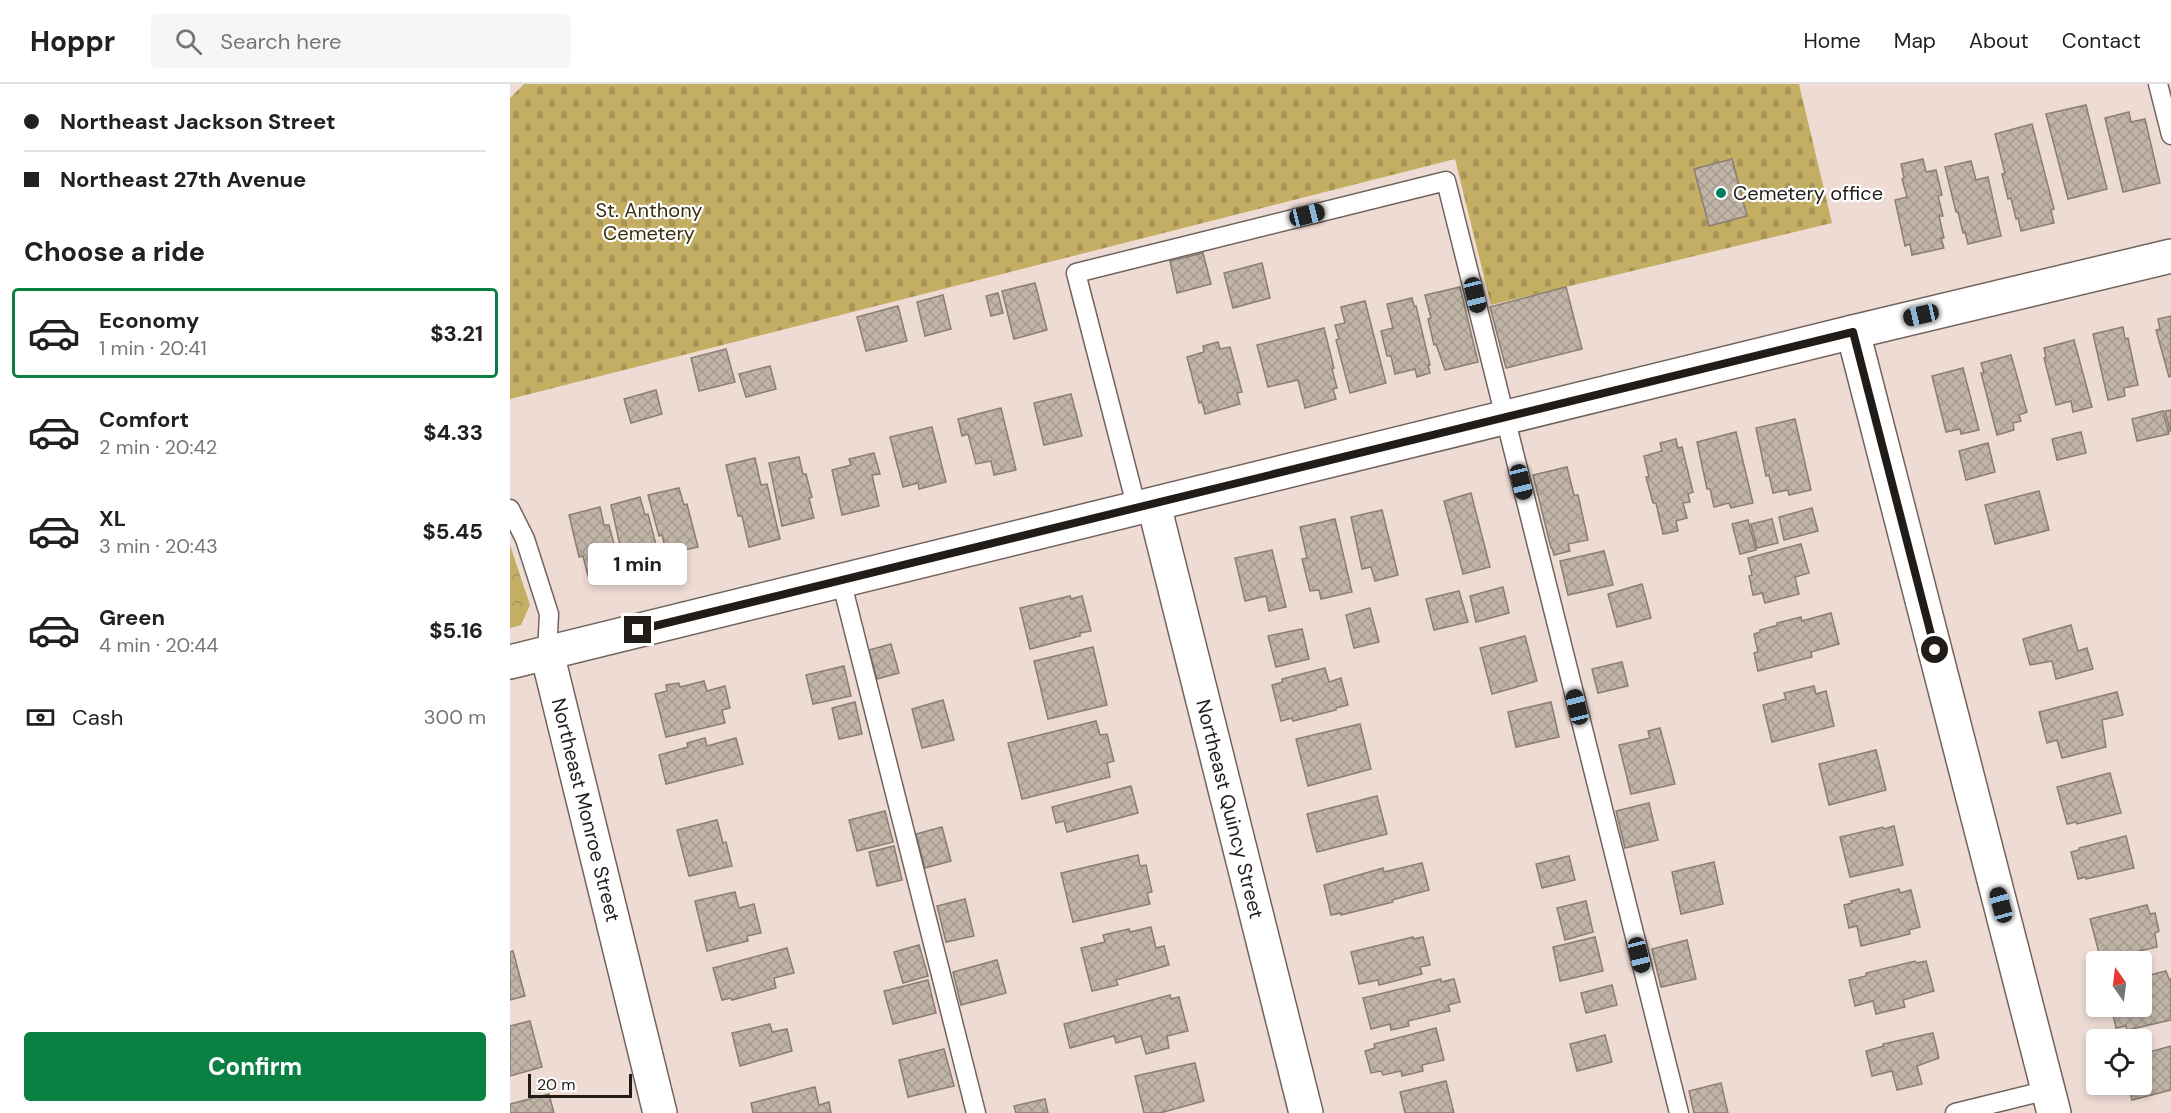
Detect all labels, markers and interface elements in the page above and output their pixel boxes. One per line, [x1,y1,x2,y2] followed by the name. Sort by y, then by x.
[151,14,571,68] search box
[30,23,115,60] text: Hoppr
[172,25,205,58] icon: search
[220,27,342,56] text: Search here
[1803,27,1861,55] text: Home
[1894,27,1936,55] text: Map
[1969,27,2029,55] text: About
[2062,27,2141,55] text: Contact
[60,107,336,136] text: Northeast Jackson Street
[60,165,306,194] text: Northeast 27th Avenue
[1733,180,1883,206] place label: Cemetery office
[1714,186,1728,200] marker: Cemetery office
[596,197,702,246] park label: St. Anthony Cemetery
[1287,202,1327,228] car
[24,234,205,269] text: Choose a ride
[1462,275,1488,315] car
[1901,302,1941,328] car
[27,306,81,360] icon: car
[99,306,199,335] text: Economy
[430,319,483,348] text: $3.21
[99,335,207,361] text: 1 min · 20:41
[27,405,81,459] icon: car
[99,405,189,434] text: Comfort
[423,418,483,447] text: $4.33
[99,434,217,460] text: 2 min · 20:42
[1508,462,1534,502] car
[27,504,81,558] icon: car
[99,504,126,533] text: XL
[422,517,483,546] text: $5.45
[99,533,218,559] text: 3 min · 20:43
[588,543,688,585] callout: 1 min
[613,551,662,577] text: 1 min
[27,603,81,657] icon: car
[99,603,165,632] text: Green
[429,616,483,645] text: $5.16
[624,616,651,643] route end
[99,632,218,658] text: 4 min · 20:44
[1921,636,1948,663] route start
[1564,687,1590,727] car
[546,695,626,925] street label: Northeast Monroe Street
[1190,697,1270,922] street label: Northeast Quincy Street
[24,701,57,734] icon: cash
[72,703,123,732] text: Cash
[424,704,486,730] text: 300 m
[1988,885,2014,925] car
[1626,935,1652,975] car
[2086,951,2152,1017] north arrow
[2086,951,2152,1095] map controls
[2086,1029,2152,1095] button: locate
[24,1032,486,1101] button: Confirm
[528,1071,632,1098] scale bar
[537,1074,576,1095] text: 20 m

